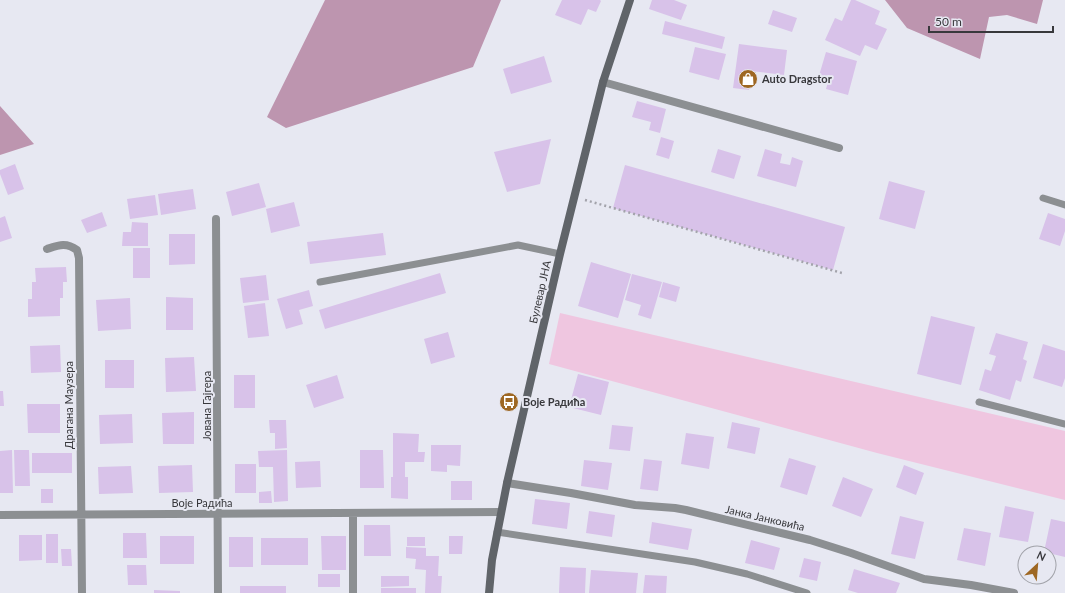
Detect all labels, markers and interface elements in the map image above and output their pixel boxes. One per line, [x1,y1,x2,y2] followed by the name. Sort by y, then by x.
[929,8,1053,34] scale bar
[935,14,962,29] text: 50 m
[737,68,759,90] shop icon: Auto Dragstor
[761,72,833,85] place label: Auto Dragstor
[526,259,553,325] street label: Булевар ЈНА
[62,361,75,449] street label: Драгана Маузера
[200,371,213,441] street label: Јована Гајгера
[498,391,520,413] bus stop icon: Воје Радића
[523,395,585,408] place label: Воје Радића
[171,496,233,509] street label: Воје Радића
[724,502,806,533] street label: Јанка Јанковића
[1017,545,1057,585] north arrow
[1035,548,1048,563] text: N

